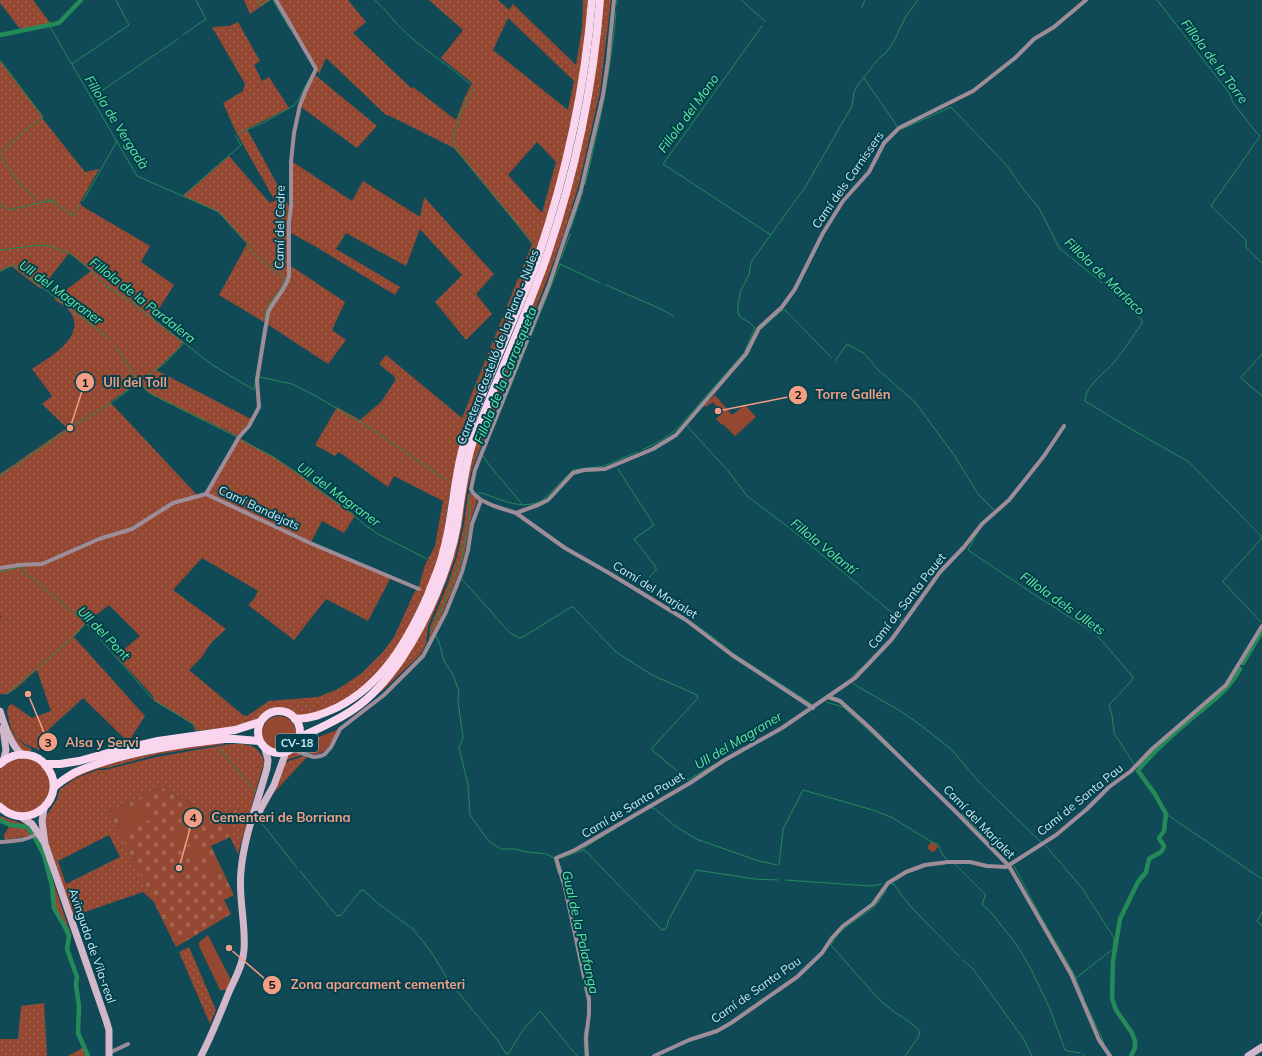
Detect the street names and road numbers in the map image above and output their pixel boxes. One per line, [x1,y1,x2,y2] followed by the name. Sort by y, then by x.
[808,128,887,231] street label: Camí dels Carnissers
[271,185,288,269] street label: Camí del Cedre
[453,247,542,447] street label: Carretera Castelló de la Plana - Nules
[216,482,302,533] street label: Camí Bandejats
[865,550,949,651] street label: Camí de Santa Pauet
[610,558,700,622] street label: Camí del Marjalet
[276,734,318,752] road number: CV-18
[1034,760,1126,839] street label: Camí de Santa Pau
[579,768,687,841] street label: Camí de Santa Pauet
[940,782,1018,862] street label: Camí del Marjalet
[66,886,119,1005] street label: Avinguda de Vila-real
[708,953,804,1026] street label: Camí de Santa Pau

